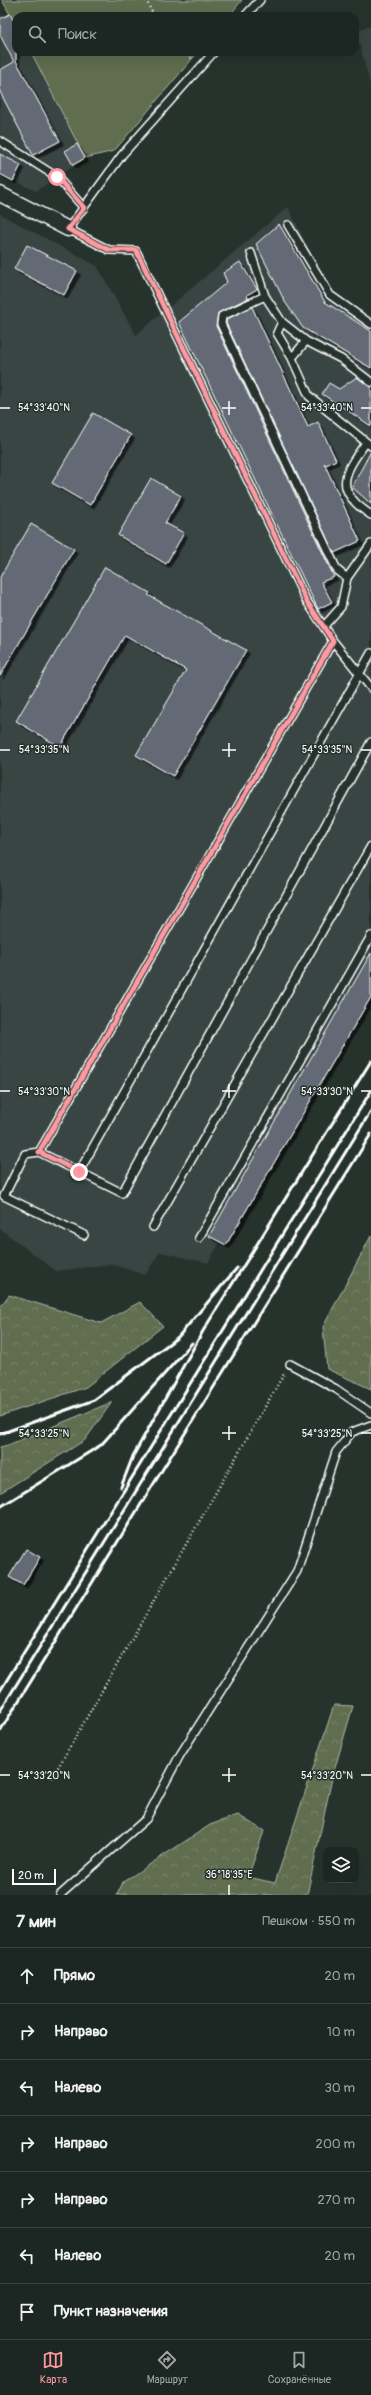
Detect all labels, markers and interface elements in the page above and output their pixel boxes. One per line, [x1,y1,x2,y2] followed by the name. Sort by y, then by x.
[12,12,359,56] search box
[26,23,48,45] icon: search
[58,25,97,44] text: Поиск
[48,168,66,186] route start
[18,402,70,414] text: 54°33'40"N
[301,402,353,414] text: 54°33'40"N
[19,744,70,756] text: 54°33'35"N
[302,744,353,756] text: 54°33'35"N
[18,1086,70,1098] text: 54°33'30"N
[301,1086,353,1098] text: 54°33'30"N
[70,1163,88,1181] route end
[19,1428,70,1440] text: 54°33'25"N
[302,1428,353,1440] text: 54°33'25"N
[18,1770,70,1782] text: 54°33'20"N
[301,1770,353,1782] text: 54°33'20"N
[323,1847,359,1883] map controls
[323,1847,359,1883] button: layers
[12,1867,56,1886] scale bar
[18,1869,44,1882] text: 20 m
[206,1869,252,1881] text: 36°18'35"E
[16,1911,56,1932] text: 7 мин
[262,1913,355,1929] text: Пешком · 550 m
[16,1965,38,1987] icon: ahead
[54,1966,95,1985] text: Прямо
[324,1968,355,1984] text: 20 m
[16,2021,38,2043] icon: right
[54,2022,108,2041] text: Направо
[327,2024,355,2040] text: 10 m
[16,2077,38,2099] icon: left
[54,2078,101,2097] text: Налево
[325,2080,355,2096] text: 30 m
[16,2133,38,2155] icon: right
[54,2134,108,2153] text: Направо
[316,2136,355,2152] text: 200 m
[16,2189,38,2211] icon: right
[54,2190,108,2209] text: Направо
[318,2192,355,2208] text: 270 m
[16,2245,38,2267] icon: left
[54,2246,101,2265] text: Налево
[324,2248,355,2264] text: 20 m
[16,2301,38,2323] icon: arrive
[54,2302,168,2321] text: Пункт назначения
[40,2349,67,2386] tab: Карта
[147,2349,188,2386] tab: Маршрут
[268,2349,331,2386] tab: Сохранённые

